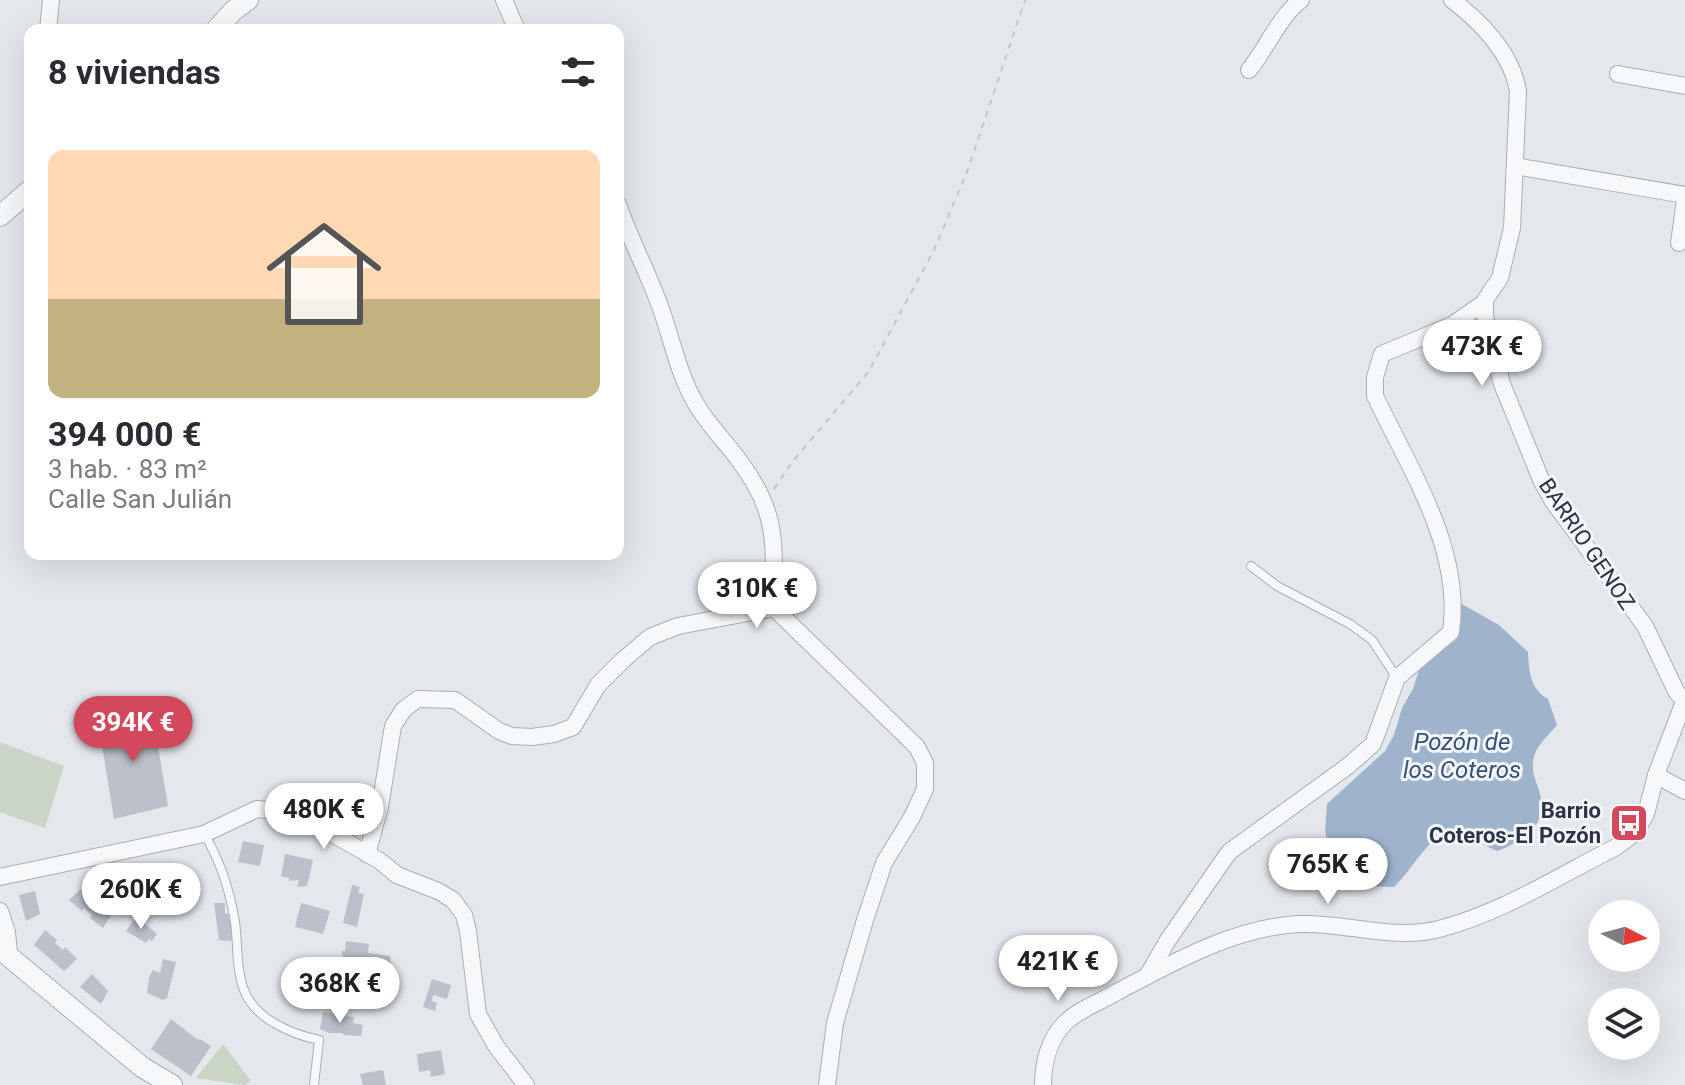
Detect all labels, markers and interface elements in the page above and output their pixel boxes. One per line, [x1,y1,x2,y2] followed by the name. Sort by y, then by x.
[556,50,600,94] icon: filters
[48,52,221,92] text: 8 viviendas
[252,202,396,346] icon: home
[1417,320,1547,388] pin: 473K €
[1441,331,1523,361] text: 473K €
[48,414,201,454] text: 394 000 €
[48,454,207,484] text: 3 hab. · 83 m²
[1534,474,1640,614] street label: BARRIO GENOZ
[48,484,232,514] text: Calle San Julián
[692,562,822,630] pin: 310K €
[716,573,798,603] text: 310K €
[68,696,198,764] pin: 394K €
[92,707,174,737] text: 394K €
[1403,728,1521,784] water label: Pozón de los Coteros
[259,783,389,851] pin: 480K €
[283,794,365,824] text: 480K €
[1429,798,1601,848] place label: Barrio Coteros-El Pozón
[1608,802,1650,844] bus stop icon: Barrio Coteros-El Pozón
[1263,838,1393,906] pin: 765K €
[1287,849,1369,879] text: 765K €
[76,863,206,931] pin: 260K €
[100,874,182,904] text: 260K €
[1588,900,1660,972] north arrow
[1588,900,1660,1060] map controls
[993,935,1123,1003] pin: 421K €
[1017,946,1099,976] text: 421K €
[275,957,405,1025] pin: 368K €
[299,968,381,998] text: 368K €
[1588,988,1660,1060] button: layers

